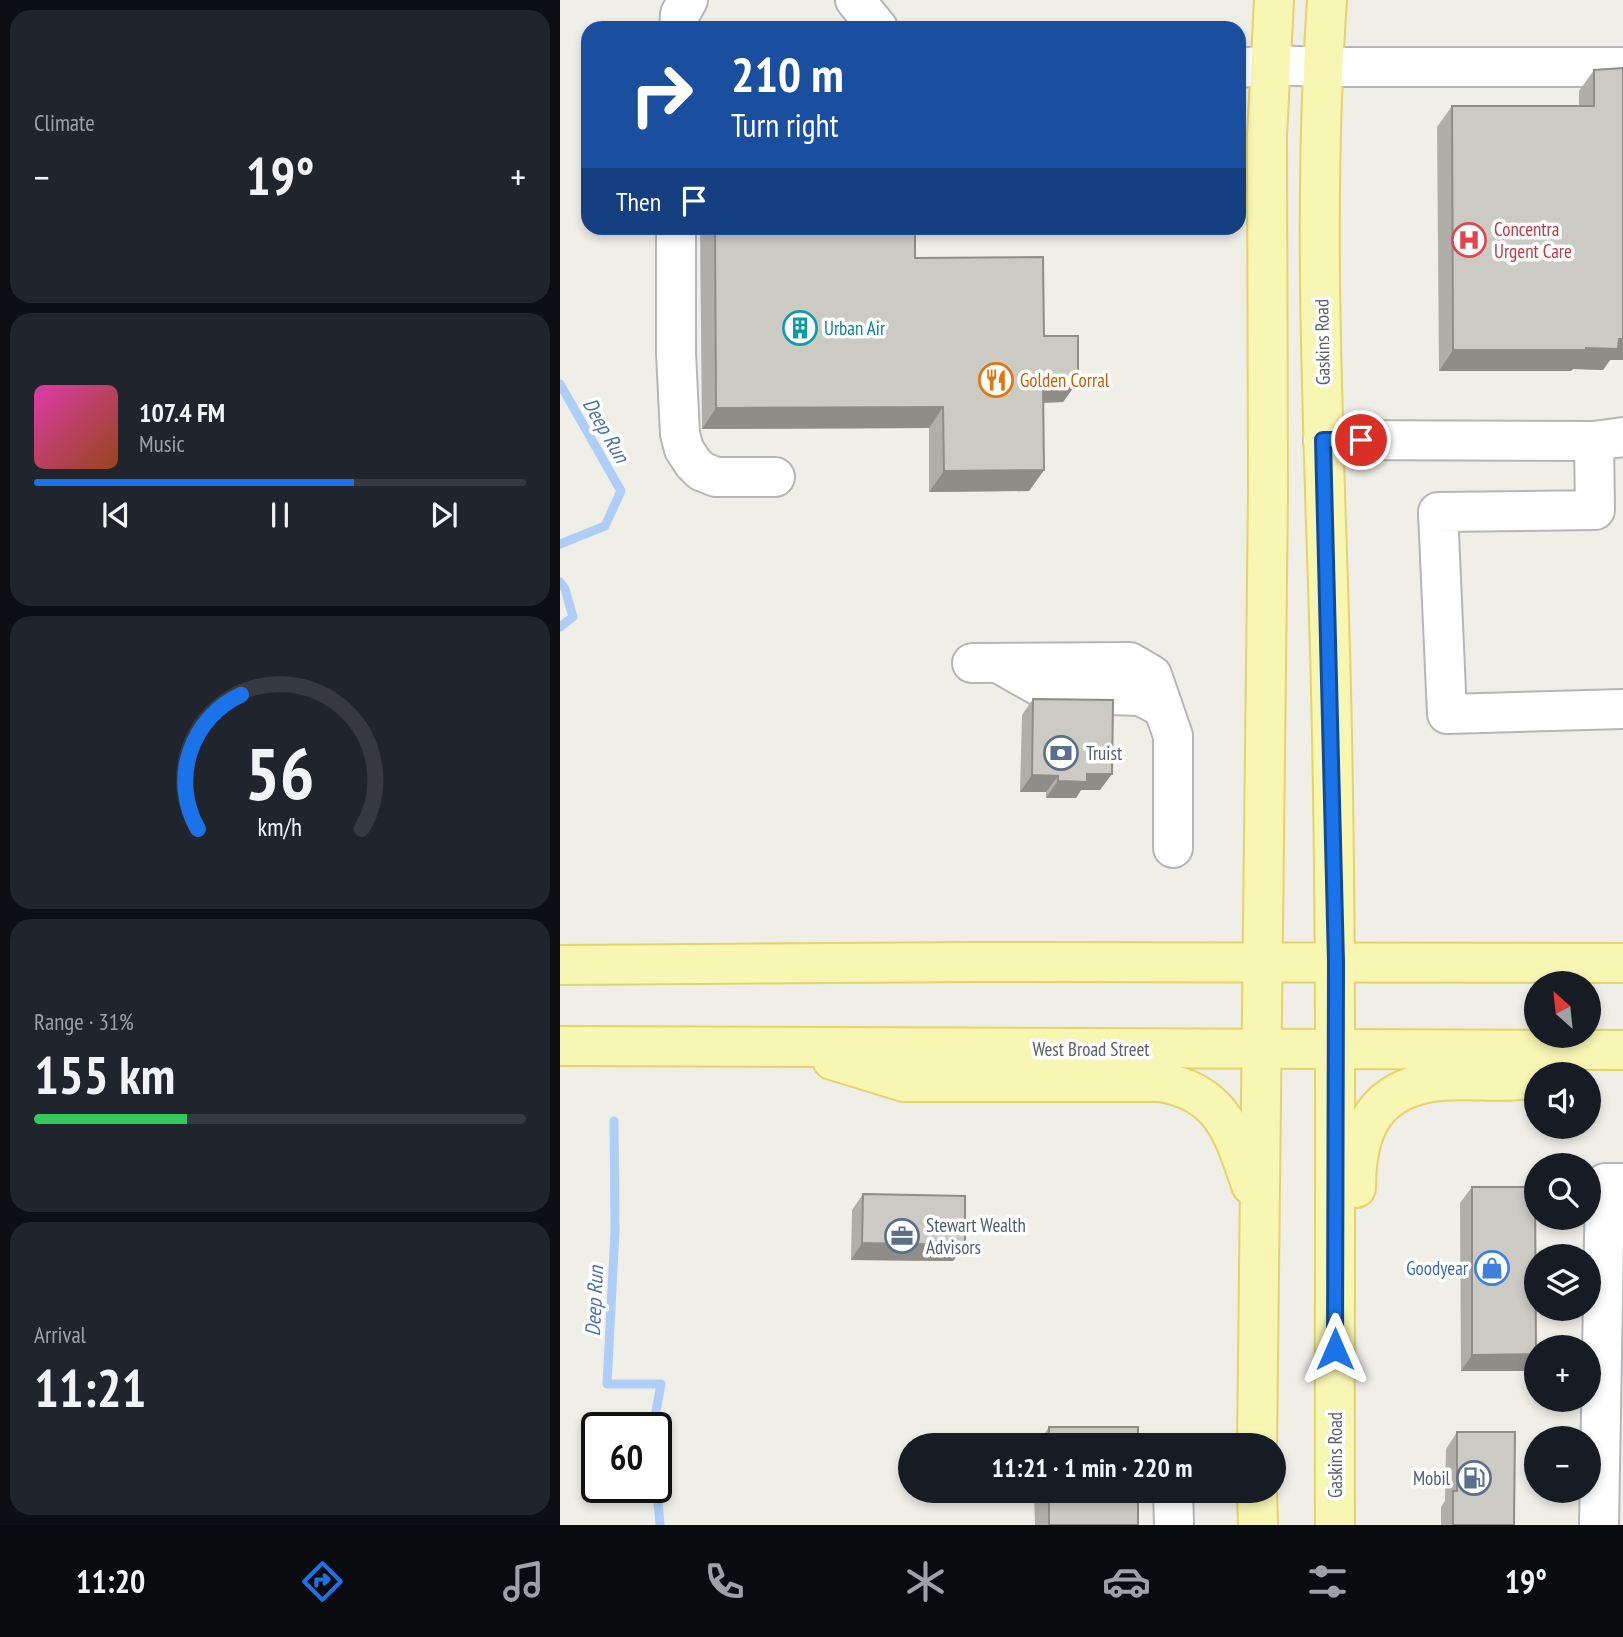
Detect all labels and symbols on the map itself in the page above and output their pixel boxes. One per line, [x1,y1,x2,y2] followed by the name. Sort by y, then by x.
[1494,217,1572,263] place label: Concentra Urgent Care
[1450,221,1488,259] hospital icon: Concentra Urgent Care
[1309,299,1335,385] street label: Gaskins Road
[781,309,819,347] building icon: Urban Air
[824,316,886,340] place label: Urban Air
[977,361,1015,399] restaurant icon: Golden Corral
[1020,368,1110,392] place label: Golden Corral
[577,393,636,469] water label: Deep Run
[1331,410,1391,470] pin
[1042,734,1080,772] bank icon: Truist
[1086,741,1123,765] place label: Truist
[1524,971,1601,1048] north arrow
[1032,1037,1150,1061] street label: West Broad Street
[926,1213,1026,1259] place label: Stewart Wealth Advisors
[883,1217,921,1255] office icon: Stewart Wealth Advisors
[1473,1249,1511,1287] shop icon: Goodyear
[1406,1256,1469,1280] place label: Goodyear
[579,1263,609,1337] water label: Deep Run
[1298,1312,1372,1386] position arrow
[581,1412,672,1503] speed limit sign: 60
[1323,1412,1347,1498] street label: Gaskins Road
[1455,1459,1493,1497] fuel station icon: Mobil
[1413,1466,1451,1490] place label: Mobil

